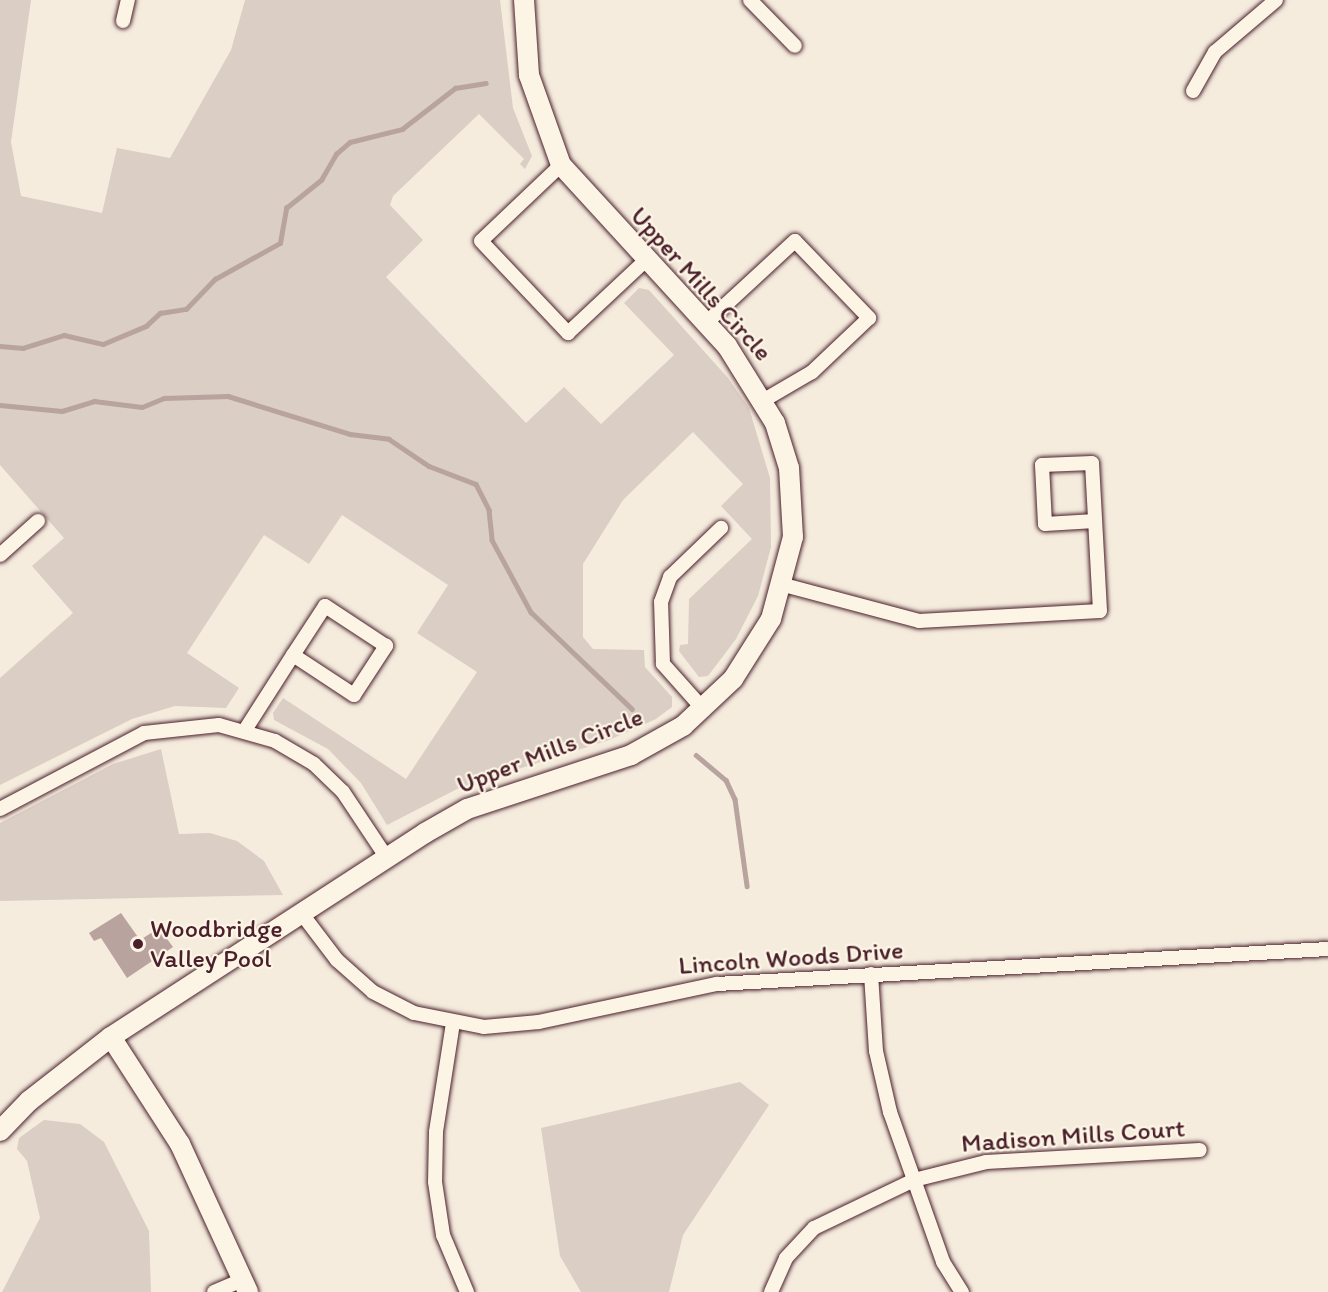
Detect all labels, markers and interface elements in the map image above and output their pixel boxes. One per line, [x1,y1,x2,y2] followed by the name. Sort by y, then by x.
[624,200,778,368] street label: Upper Mills Circle
[452,701,648,801] street label: Upper Mills Circle
[150,913,283,975] place label: Woodbridge Valley Pool
[677,935,905,981] street label: Lincoln Woods Drive
[131,937,145,951] marker: Woodbridge Valley Pool
[960,1113,1186,1159] street label: Madison Mills Court

